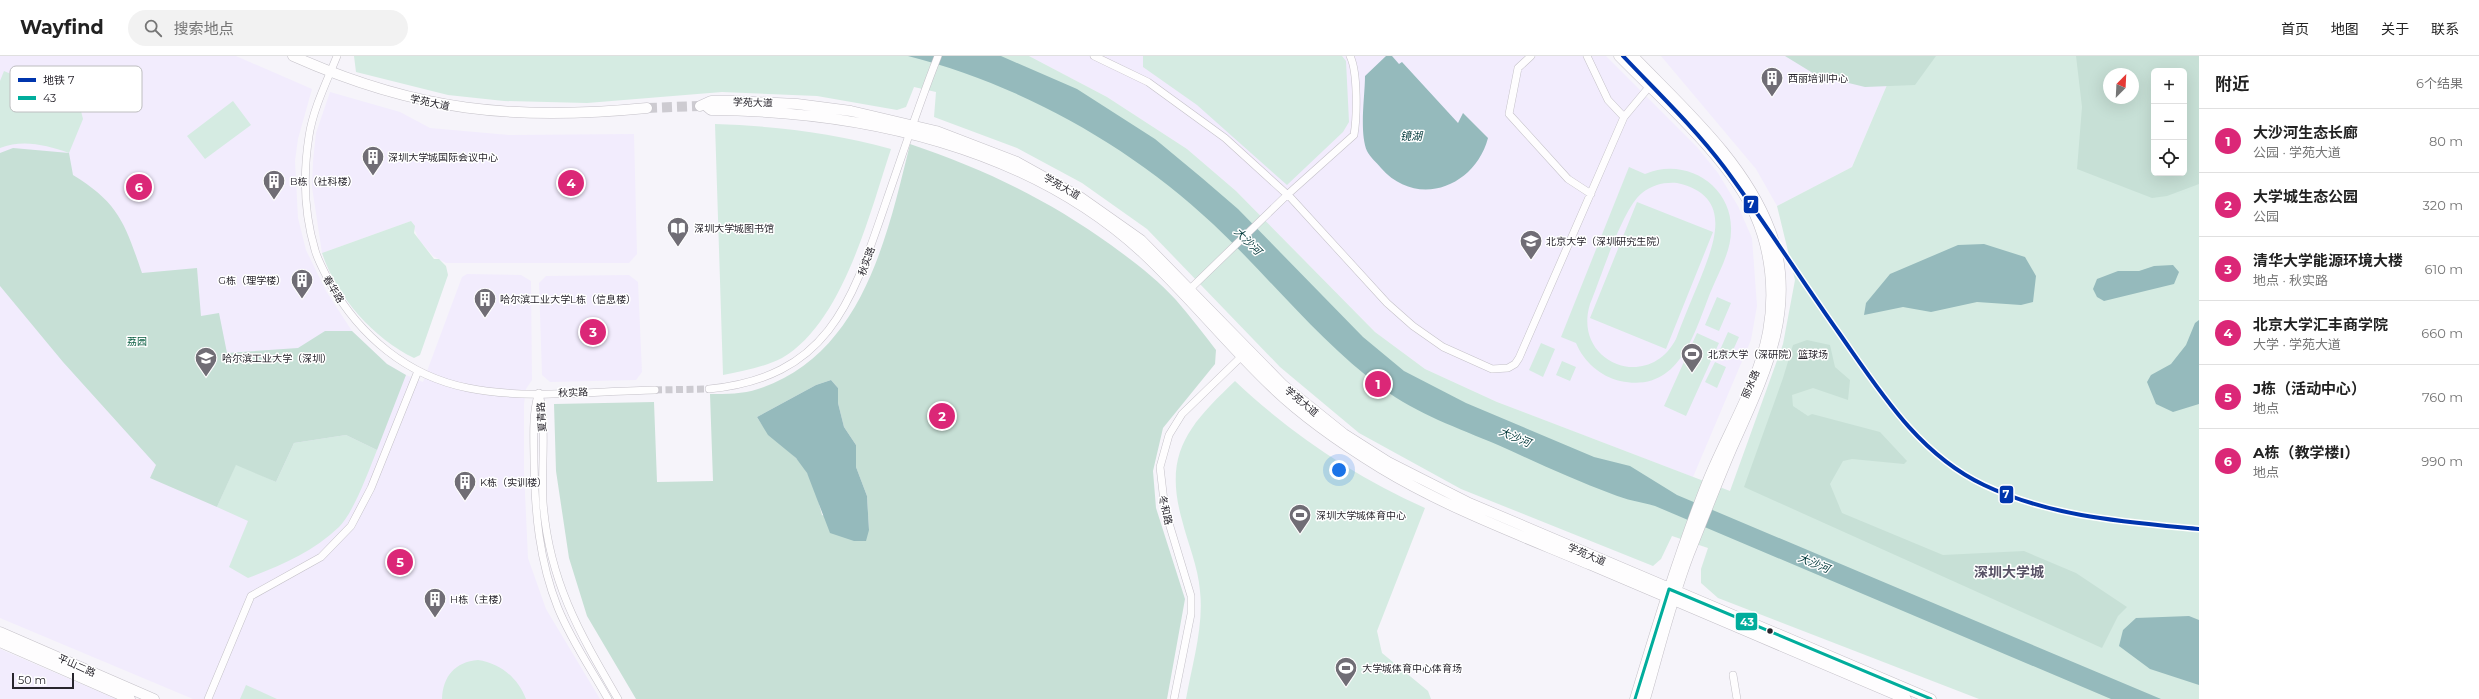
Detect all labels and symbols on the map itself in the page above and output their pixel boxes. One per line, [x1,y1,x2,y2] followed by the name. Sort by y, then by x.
[1759,65,1785,98] building icon: 西丽培训中心
[10,66,142,112] legend
[2103,68,2139,104] north arrow
[1788,72,1848,85] place label: 西丽培训中心
[43,73,74,87] text: 地铁 7
[43,91,56,105] text: 43
[409,92,451,113] street label: 学苑大道
[733,95,773,110] street label: 学苑大道
[1400,129,1424,143] water label: 镜湖
[360,144,386,177] building icon: 深圳大学城国际会议中心
[388,151,498,164] place label: 深圳大学城国际会议中心
[261,168,287,201] building icon: B栋（社科楼）
[558,168,584,198] pin: 4
[1041,171,1082,202] street label: 学苑大道
[126,172,152,202] pin: 6
[290,175,358,188] place label: B栋（社科楼）
[1743,195,1759,214] line badge: 7
[1748,197,1755,211] text: 7
[665,215,691,248] library icon: 深圳大学城图书馆
[694,222,774,235] place label: 深圳大学城图书馆
[1231,224,1266,259] water label: 大沙河
[1518,228,1544,261] school or university icon: 北京大学（深圳研究生院）
[1546,235,1666,248] place label: 北京大学（深圳研究生院）
[855,245,878,277] street label: 秋实路
[289,267,315,300] building icon: G栋（理学楼）
[320,273,347,305] street label: 春华路
[218,274,286,287] place label: G栋（理学楼）
[472,286,498,319] building icon: 哈尔滨工业大学L栋（信息楼）
[500,293,636,306] place label: 哈尔滨工业大学L栋（信息楼）
[580,317,606,347] pin: 3
[127,335,147,348] park label: 荔园
[1679,341,1705,374] sports icon: 北京大学（深研院）篮球场
[193,345,219,378] school or university icon: 哈尔滨工业大学（深圳）
[1708,348,1828,361] place label: 北京大学（深研院）篮球场
[222,352,332,365] place label: 哈尔滨工业大学（深圳）
[1739,368,1762,401] street label: 丽水路
[1365,369,1391,399] pin: 1
[1282,384,1321,419] street label: 学苑大道
[558,385,588,400] street label: 秋实路
[929,401,955,431] pin: 2
[534,402,549,432] street label: 夏青路
[1497,424,1535,451] water label: 大沙河
[1329,460,1349,480] your location
[452,469,478,502] building icon: K栋（实训楼）
[480,476,547,489] place label: K栋（实训楼）
[1999,485,2014,504] line badge: 7
[2003,487,2010,501] text: 7
[1156,494,1175,526] street label: 冬和路
[1287,502,1313,535] sports icon: 深圳大学城体育中心
[1316,509,1406,522] place label: 深圳大学城体育中心
[1566,541,1608,568] street label: 学苑大道
[387,547,413,577] pin: 5
[1796,550,1834,576] water label: 大沙河
[1974,563,2044,581] district label: 深圳大学城
[422,586,448,619] building icon: H栋（主楼）
[450,593,508,606] place label: H栋（主楼）
[1735,612,1758,631] line badge: 43
[1740,615,1754,629] text: 43
[1765,626,1775,636] unlabelled marker
[56,651,98,680] street label: 平山二路
[1333,655,1359,688] sports icon: 大学城体育中心体育场
[1362,662,1462,675] place label: 大学城体育中心体育场
[12,671,74,690] scale bar

